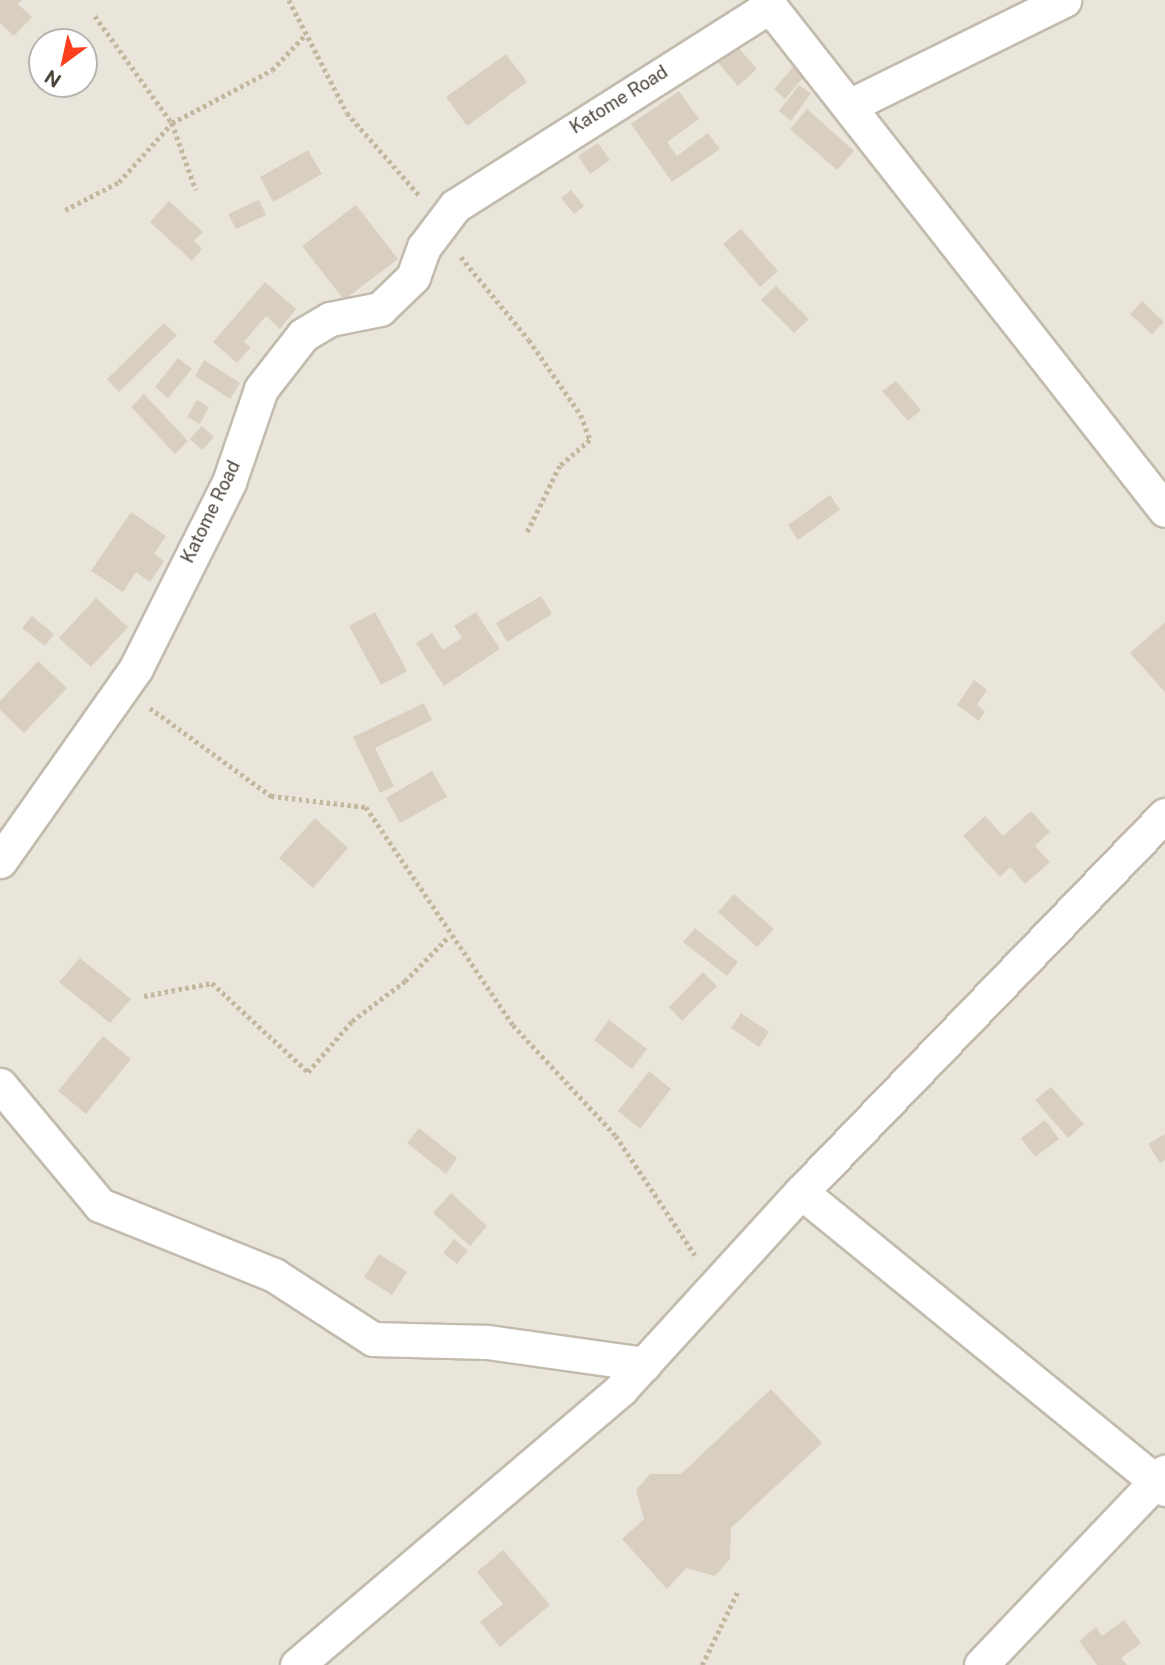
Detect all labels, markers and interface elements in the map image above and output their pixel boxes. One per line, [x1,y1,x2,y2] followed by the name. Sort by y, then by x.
[28,28,98,98] north arrow
[566,61,672,139] street label: Katome Road
[40,66,65,92] text: N
[177,457,245,567] street label: Katome Road

